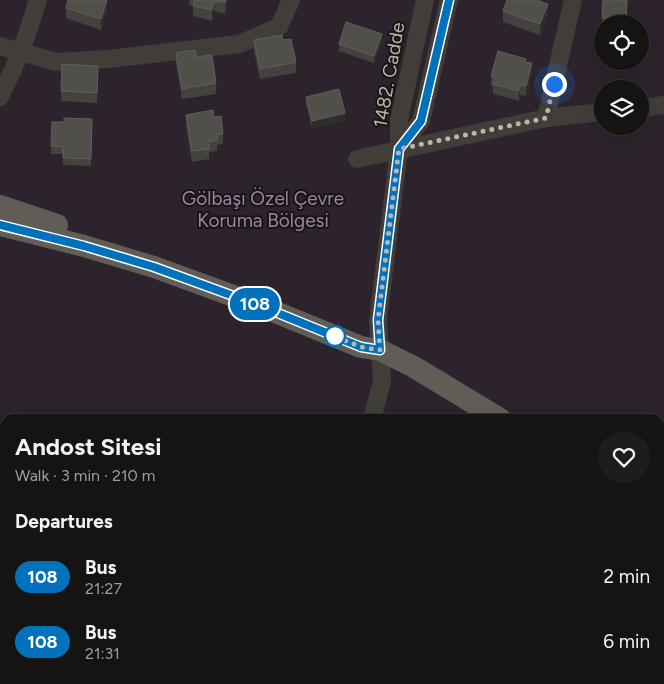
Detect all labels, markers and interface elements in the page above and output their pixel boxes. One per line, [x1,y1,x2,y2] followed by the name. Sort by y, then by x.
[594,15,649,135] map controls
[594,15,649,70] button: locate
[368,21,410,129] street label: 1482. Cadde
[542,72,567,97] your location
[594,80,649,135] button: layers
[182,187,344,232] park label: Gölbaşı Özel Çevre Koruma Bölgesi
[226,288,284,320] line badge: 108
[240,293,270,315] text: 108
[324,325,346,347] unlabelled marker
[598,431,650,483] button: heart
[15,432,162,461] text: Andost Sitesi
[15,466,155,485] text: Walk · 3 min · 210 m
[15,510,113,533] text: Departures
[85,556,116,579] text: Bus
[604,565,650,588] text: 2 min
[27,566,58,588] text: 108
[85,579,122,598] text: 21:27
[85,621,116,644] text: Bus
[603,630,650,653] text: 6 min
[27,631,58,653] text: 108
[85,644,120,663] text: 21:31

